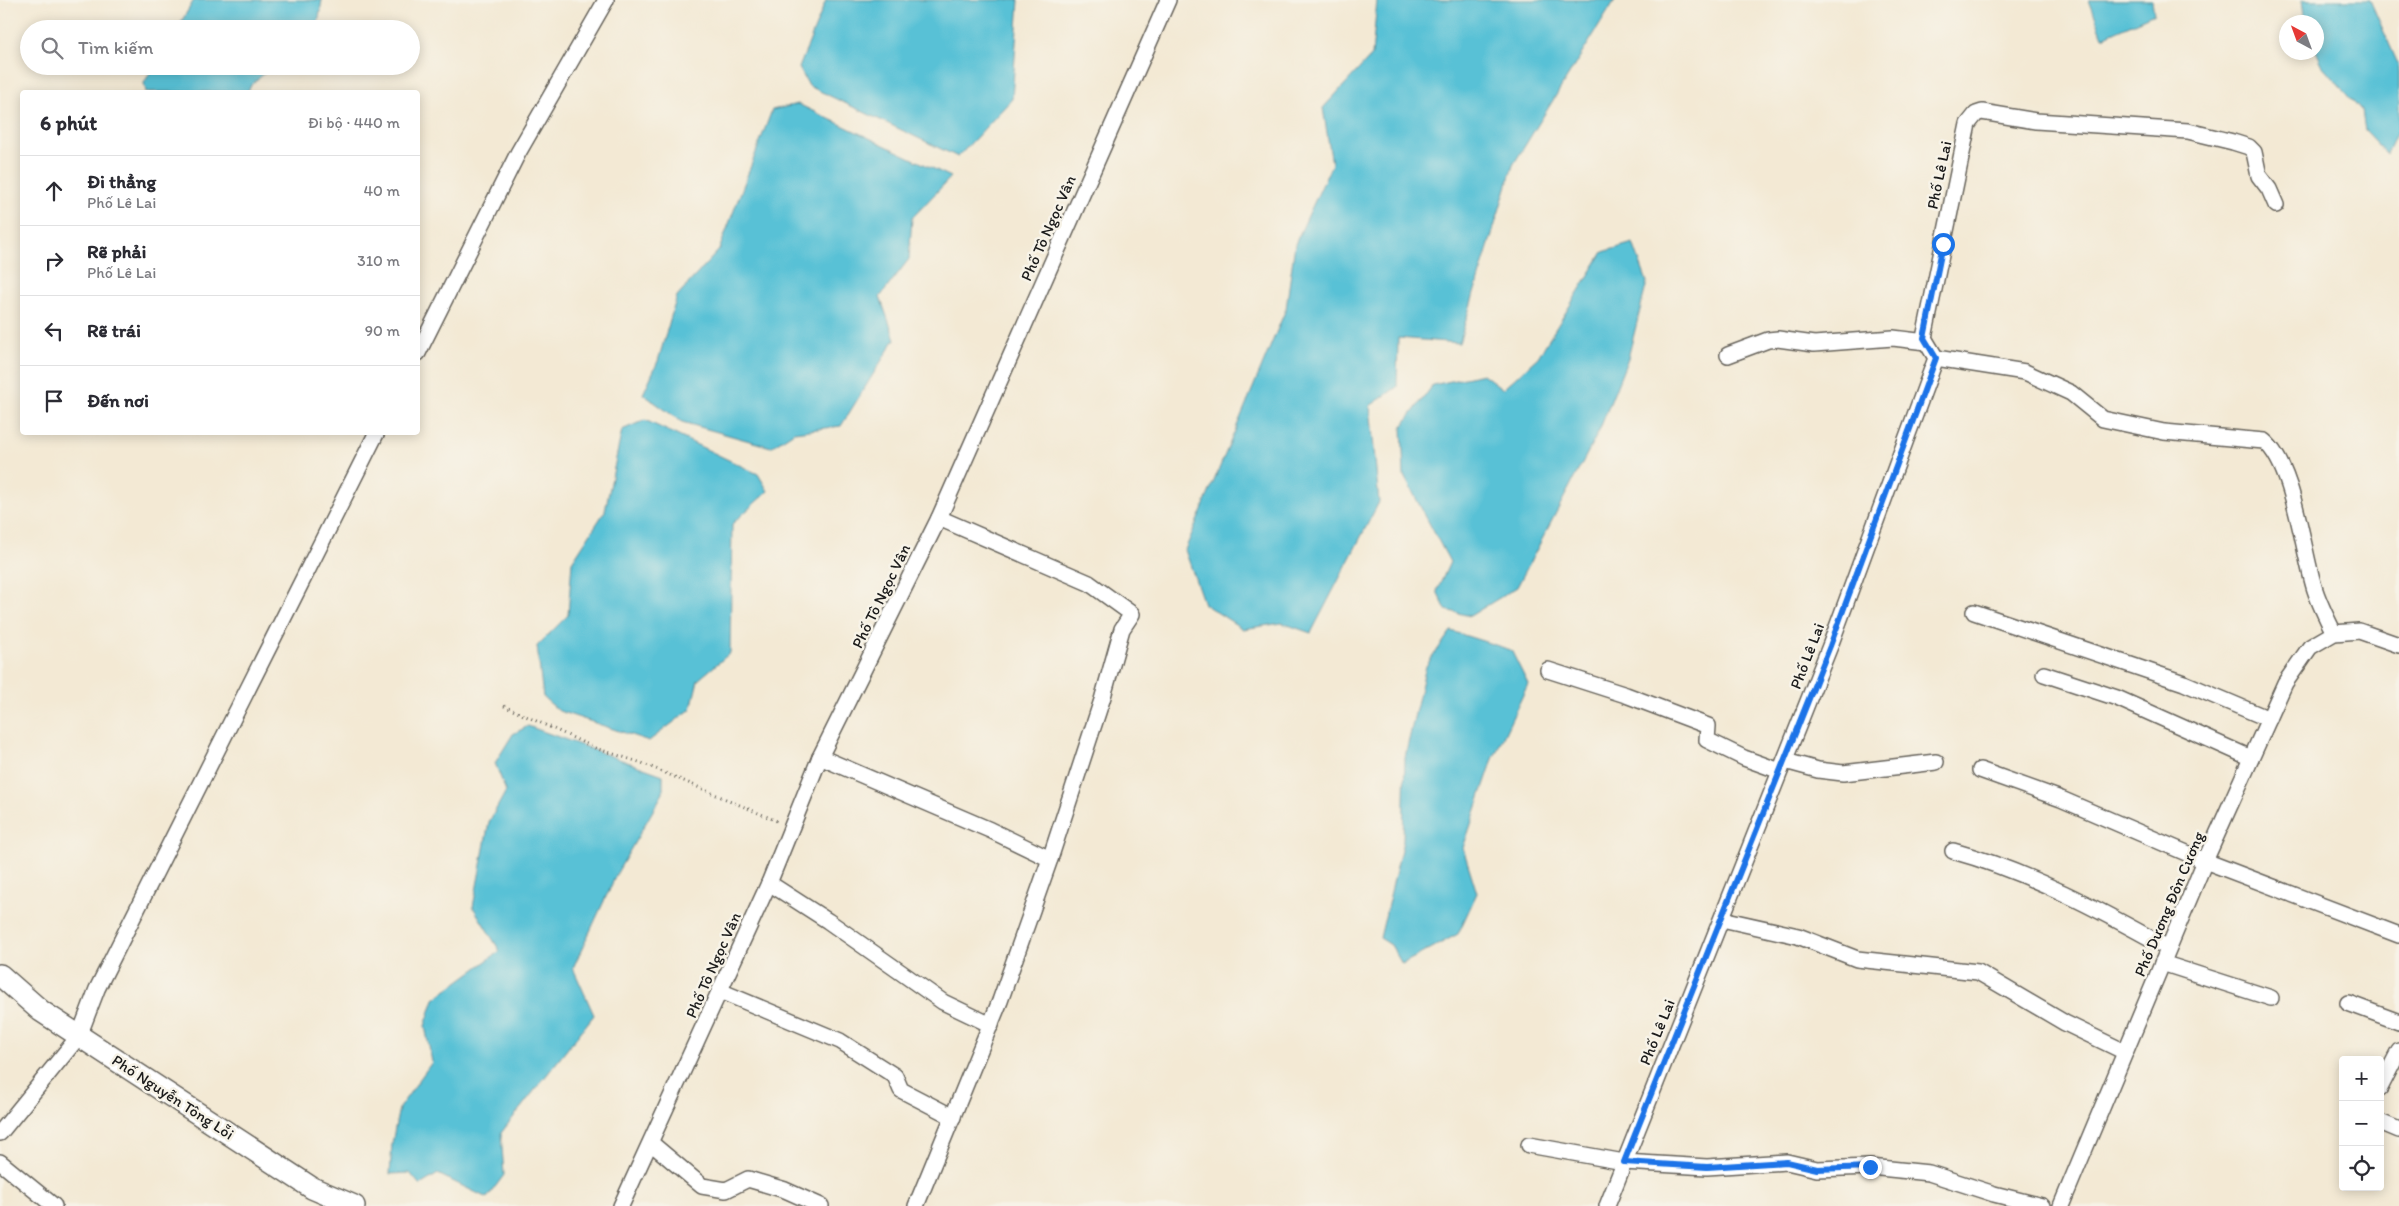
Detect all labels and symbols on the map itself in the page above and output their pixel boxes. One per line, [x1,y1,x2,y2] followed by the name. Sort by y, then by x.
[2279,15,2324,60] north arrow
[1922,139,1956,211] street label: Phố Lê Lai
[1016,172,1080,284] street label: Phố Tô Ngọc Vân
[1932,233,1955,256] route start
[848,541,914,651] street label: Phố Tô Ngọc Vân
[1786,620,1828,692] street label: Phố Lê Lai
[2130,828,2208,979] street label: Phố Dương Đôn Cương
[681,909,745,1021] street label: Phố Tô Ngọc Vân
[1635,996,1679,1068] street label: Phố Lê Lai
[109,1051,237,1143] street label: Phố Nguyễn Tông Lỗi
[1859,1156,1882,1179] route end

